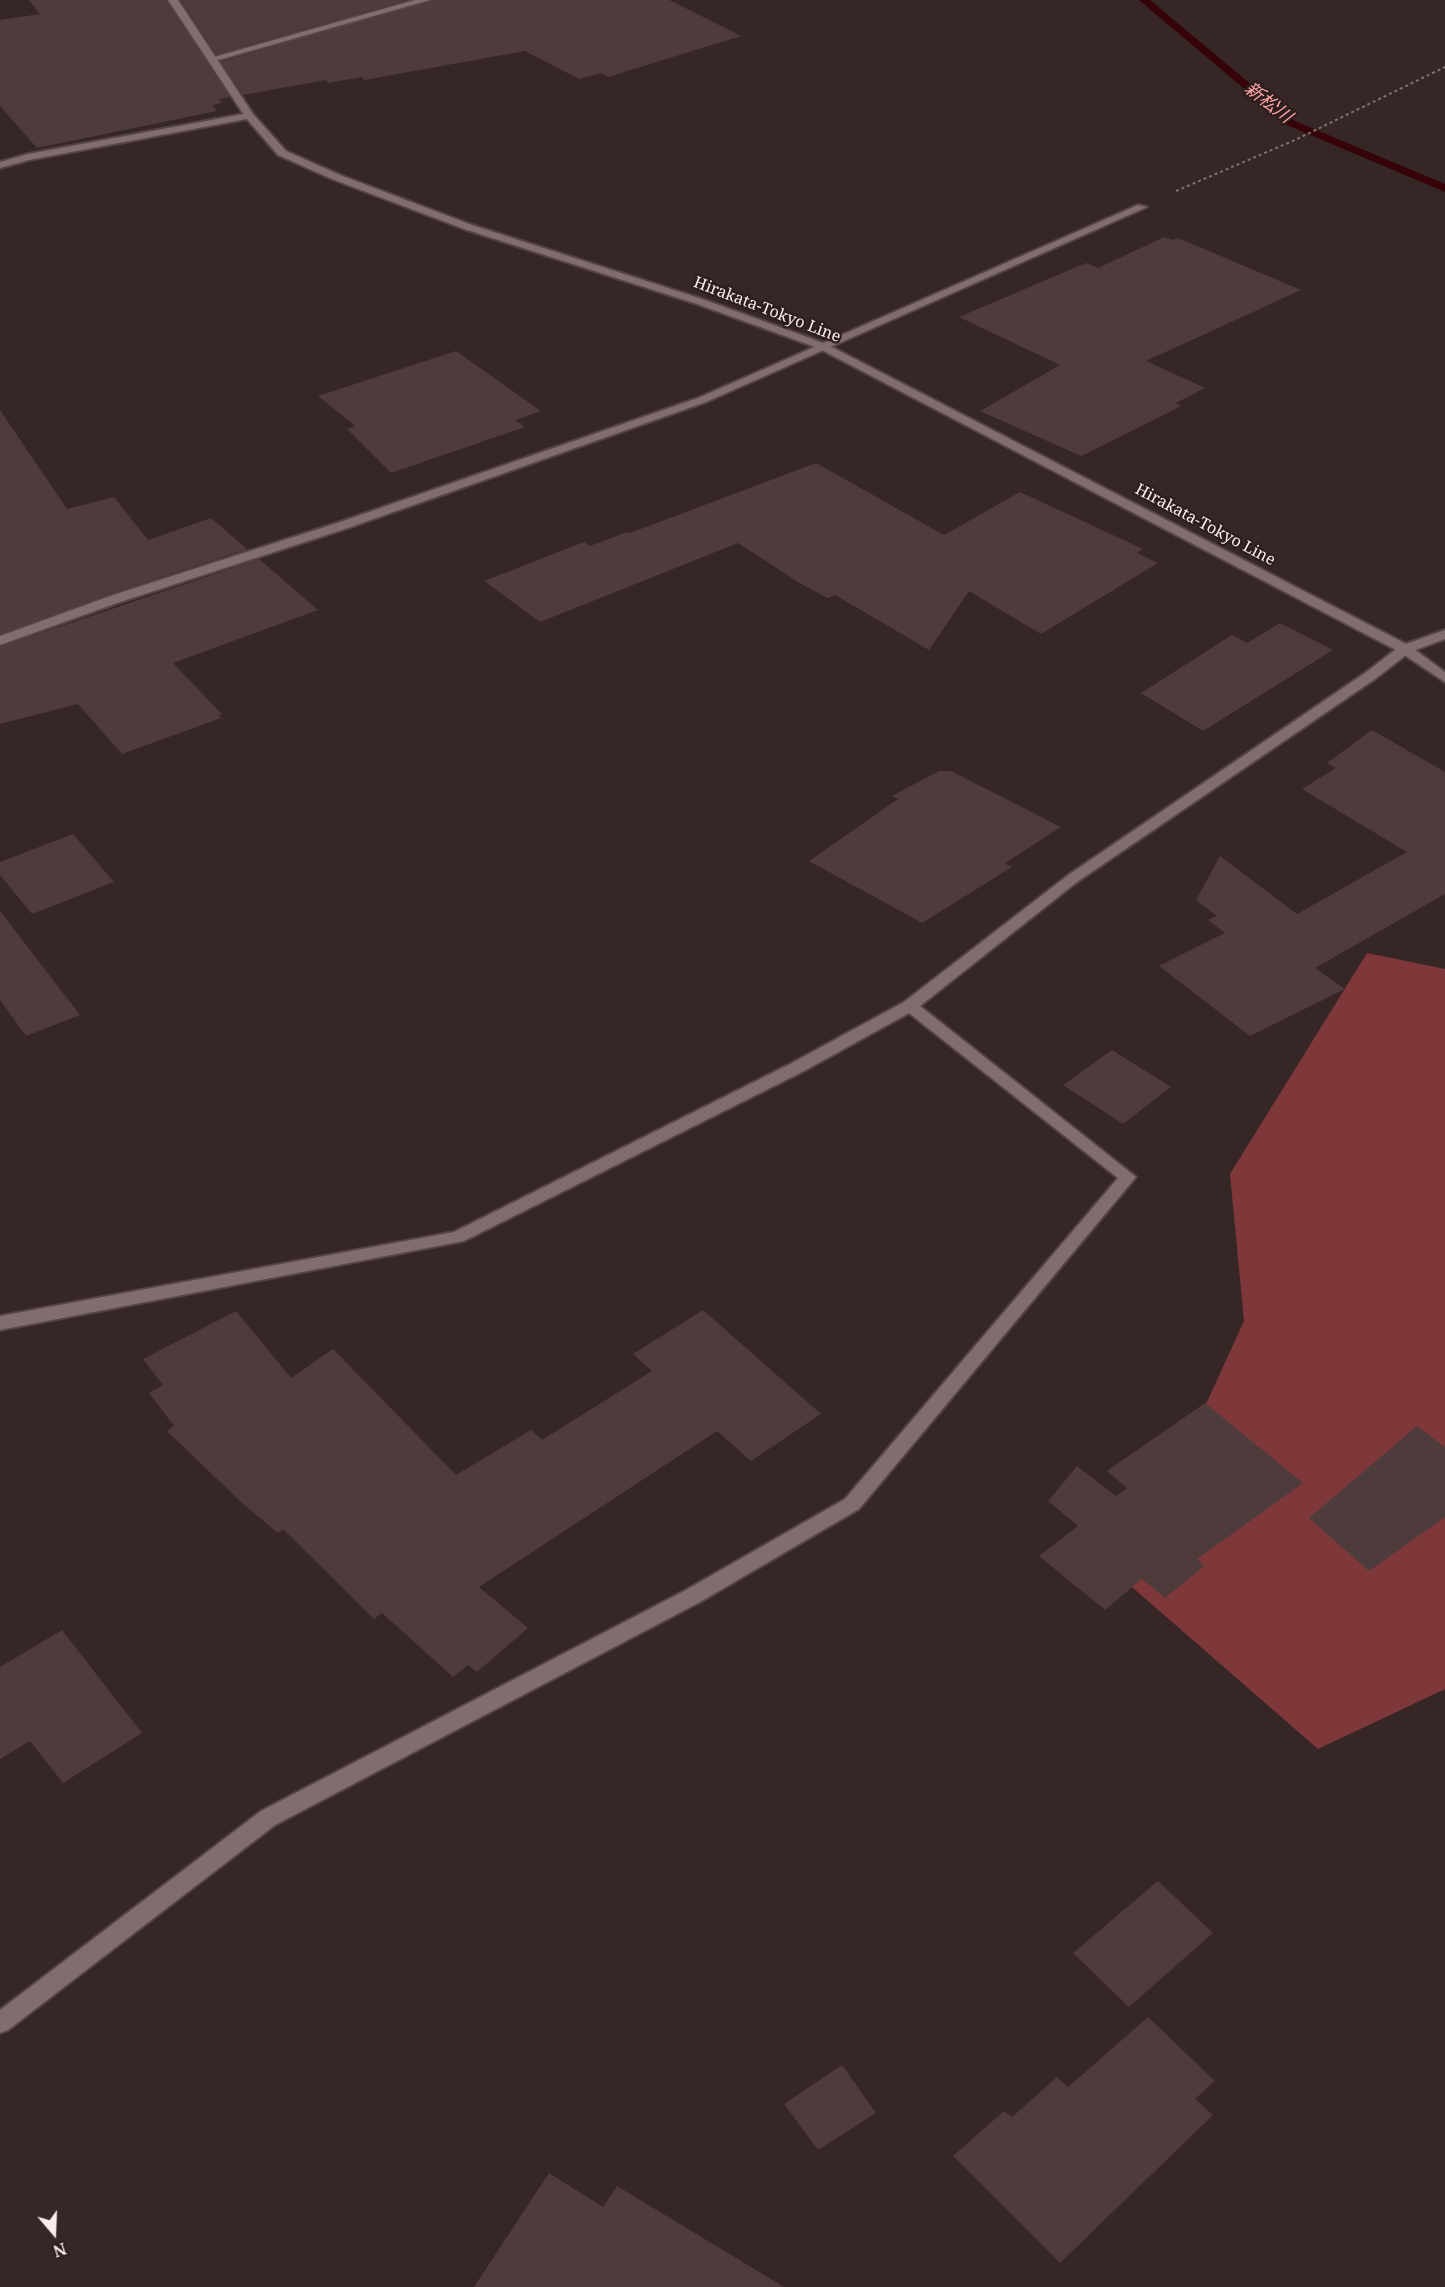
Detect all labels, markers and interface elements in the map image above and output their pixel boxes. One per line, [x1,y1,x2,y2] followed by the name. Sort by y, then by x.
[1240,78,1296,128] water label: 新松川
[691,273,843,347] street label: Hirakata-Tokyo Line
[1132,480,1278,570] street label: Hirakata-Tokyo Line
[24,2203,84,2263] north arrow
[50,2238,69,2262] text: N

